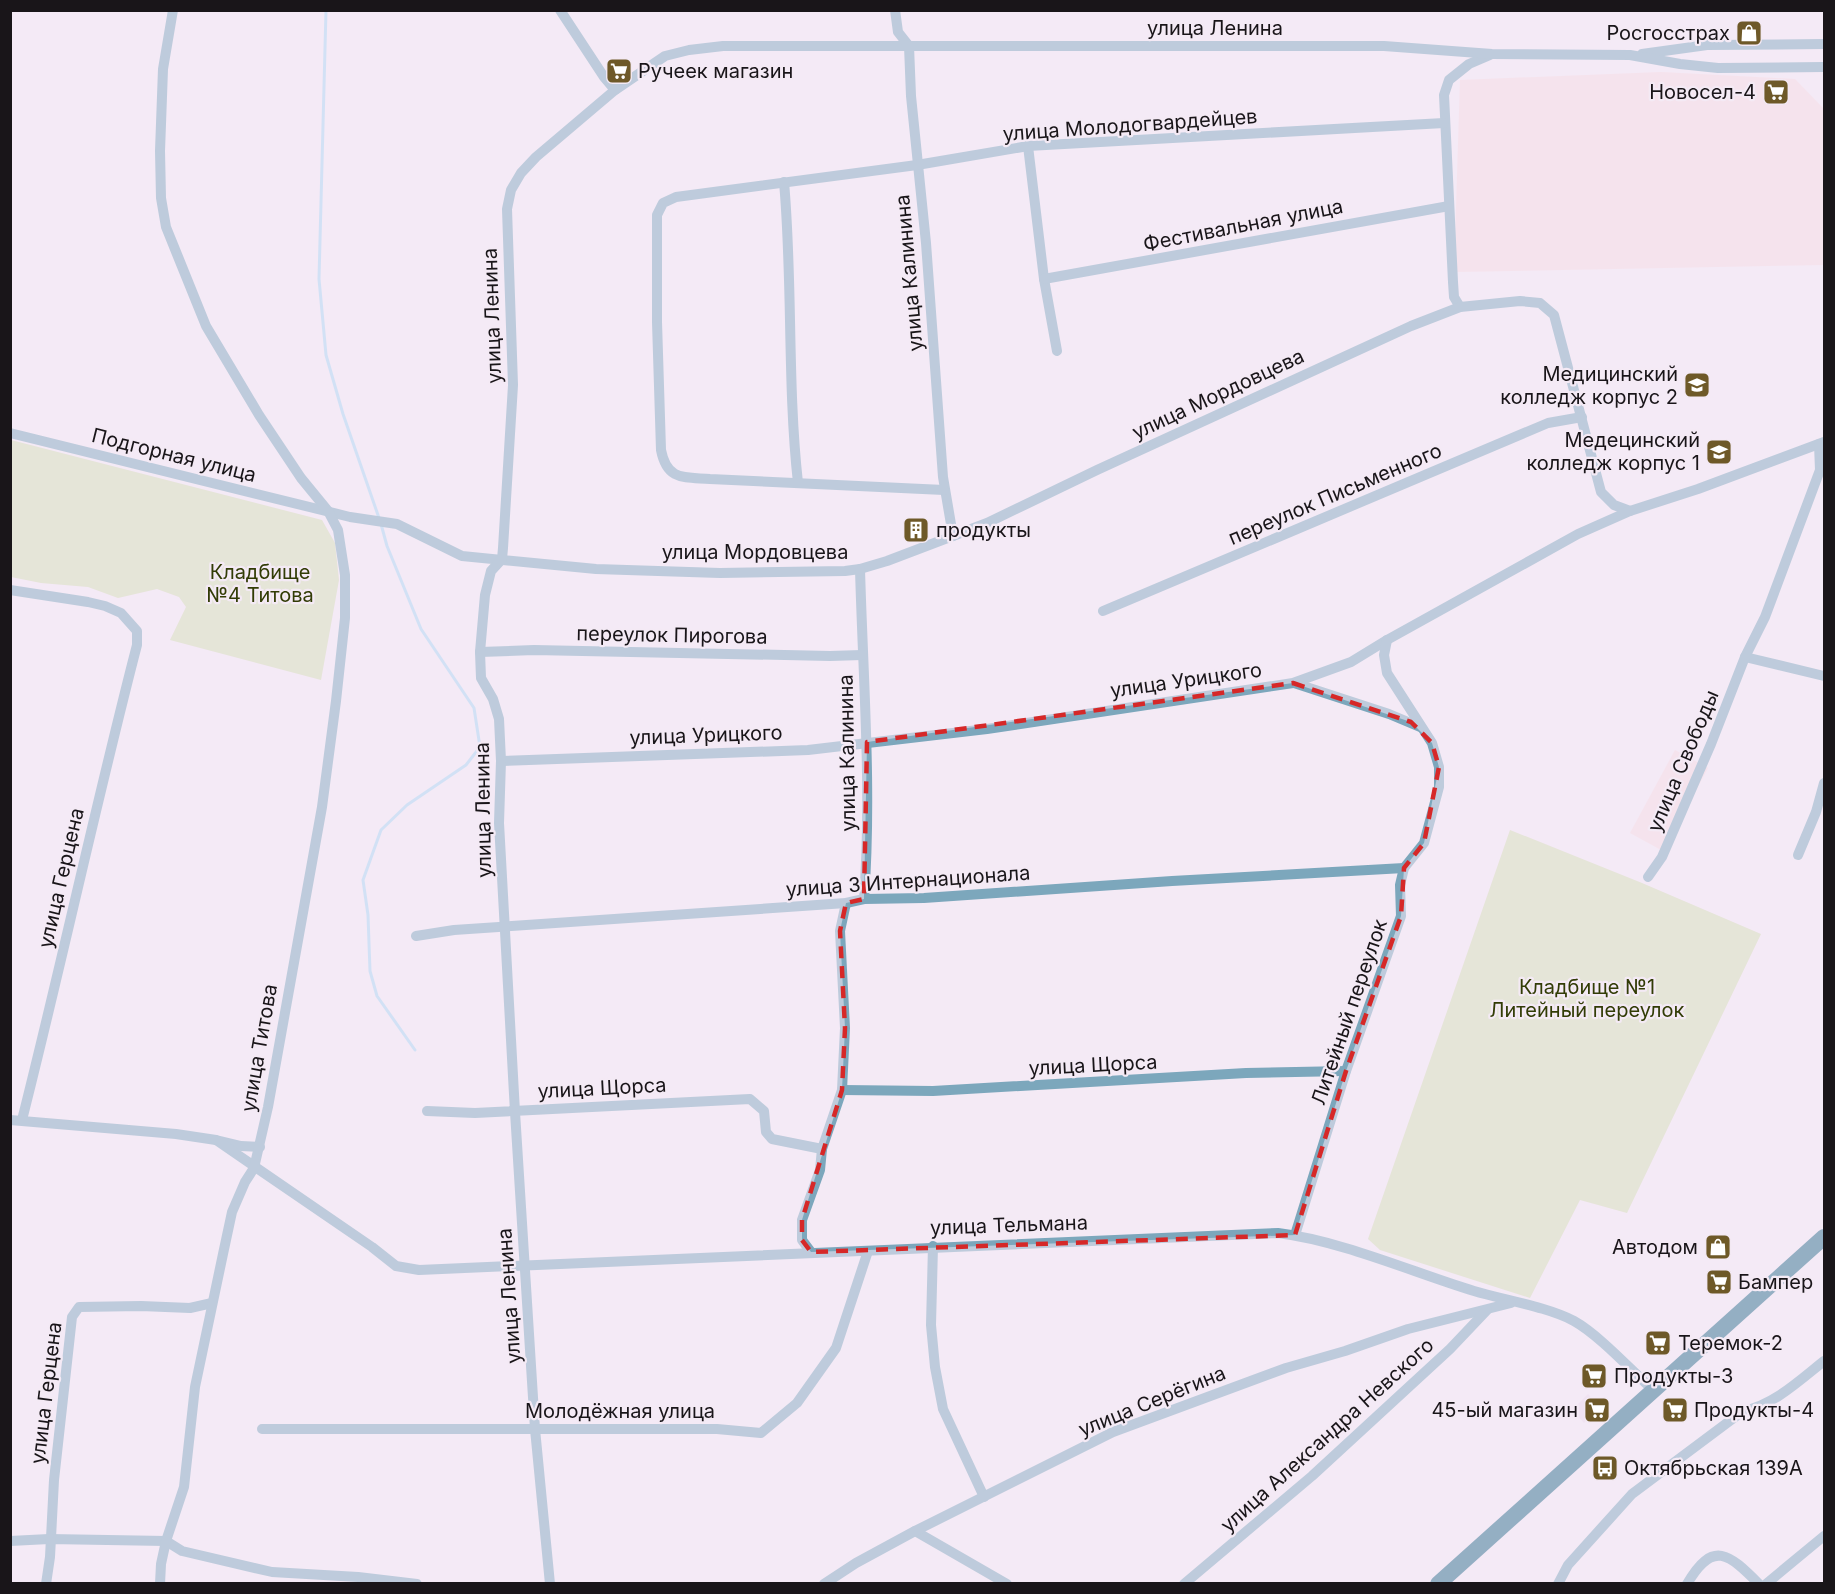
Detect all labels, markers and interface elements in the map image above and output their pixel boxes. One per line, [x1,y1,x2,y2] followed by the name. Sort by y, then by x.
[1147,16,1283,40] street label: улица Ленина
[1734,18,1764,48] shop icon: Росгосстрах
[1606,21,1730,45] place label: Росгосстрах
[604,56,634,86] supermarket icon: Ручеек магазин
[638,59,793,83] place label: Ручеек магазин
[1761,77,1791,107] supermarket icon: Новосел-4
[1649,80,1756,104] place label: Новосел-4
[1002,104,1258,146] street label: улица Молодогвардейцев
[890,194,928,352] street label: улица Калинина
[1141,194,1345,256] street label: Фестивальная улица
[478,248,506,384] street label: улица Ленина
[1128,344,1308,444] street label: улица Мордовцева
[1500,362,1678,409] place label: Медицинский колледж корпус 2
[1682,370,1712,400] school or university icon: Медицинский колледж корпус 2
[89,423,259,487] street label: Подгорная улица
[1526,428,1700,475] place label: Медецинский колледж корпус 1
[1704,437,1734,467] school or university icon: Медецинский колледж корпус 1
[1225,438,1445,550] street label: переулок Письменного
[901,515,931,545] building icon: продукты
[936,518,1031,542] place label: продукты
[662,540,848,564] street label: улица Мордовцева
[206,560,314,607] park label: Кладбище №4 Титова
[576,621,768,649] street label: переулок Пирогова
[1109,657,1263,703] street label: улица Урицкого
[834,674,860,832] street label: улица Калинина
[1642,687,1724,835] street label: улица Свободы
[629,720,783,750] street label: улица Урицкого
[470,742,496,878] street label: улица Ленина
[33,806,89,950] street label: улица Герцена
[785,860,1031,902] street label: улица 3 Интернационала
[1306,916,1392,1108] street label: Литейный переулок
[1490,975,1685,1022] park label: Кладбище №1 Литейный переулок
[236,982,282,1114] street label: улица Титова
[1028,1050,1158,1080] street label: улица Щорса
[537,1073,667,1103] street label: улица Щорса
[930,1210,1088,1240] street label: улица Тельмана
[492,1227,526,1365] street label: улица Ленина
[1703,1232,1733,1262] shop icon: Автодом
[1612,1235,1698,1259] place label: Автодом
[1704,1267,1734,1297] supermarket icon: Бампер
[1738,1270,1813,1294] place label: Бампер
[25,1321,67,1465] street label: улица Герцена
[1643,1328,1673,1358] supermarket icon: Теремок-2
[1678,1331,1783,1355] place label: Теремок-2
[1216,1333,1438,1537] street label: улица Александра Невского
[1075,1361,1229,1441] street label: улица Серёгина
[1579,1361,1609,1391] supermarket icon: Продукты-3
[1614,1364,1733,1388] place label: Продукты-3
[1582,1395,1612,1425] supermarket icon: 45-ый магазин
[1660,1395,1690,1425] supermarket icon: Продукты-4
[1431,1398,1578,1422] place label: 45-ый магазин
[1694,1398,1814,1422] place label: Продукты-4
[525,1399,715,1423] street label: Молодёжная улица
[1590,1453,1620,1483] bus stop icon: Октябрьская 139А
[1624,1456,1803,1480] place label: Октябрьская 139А

